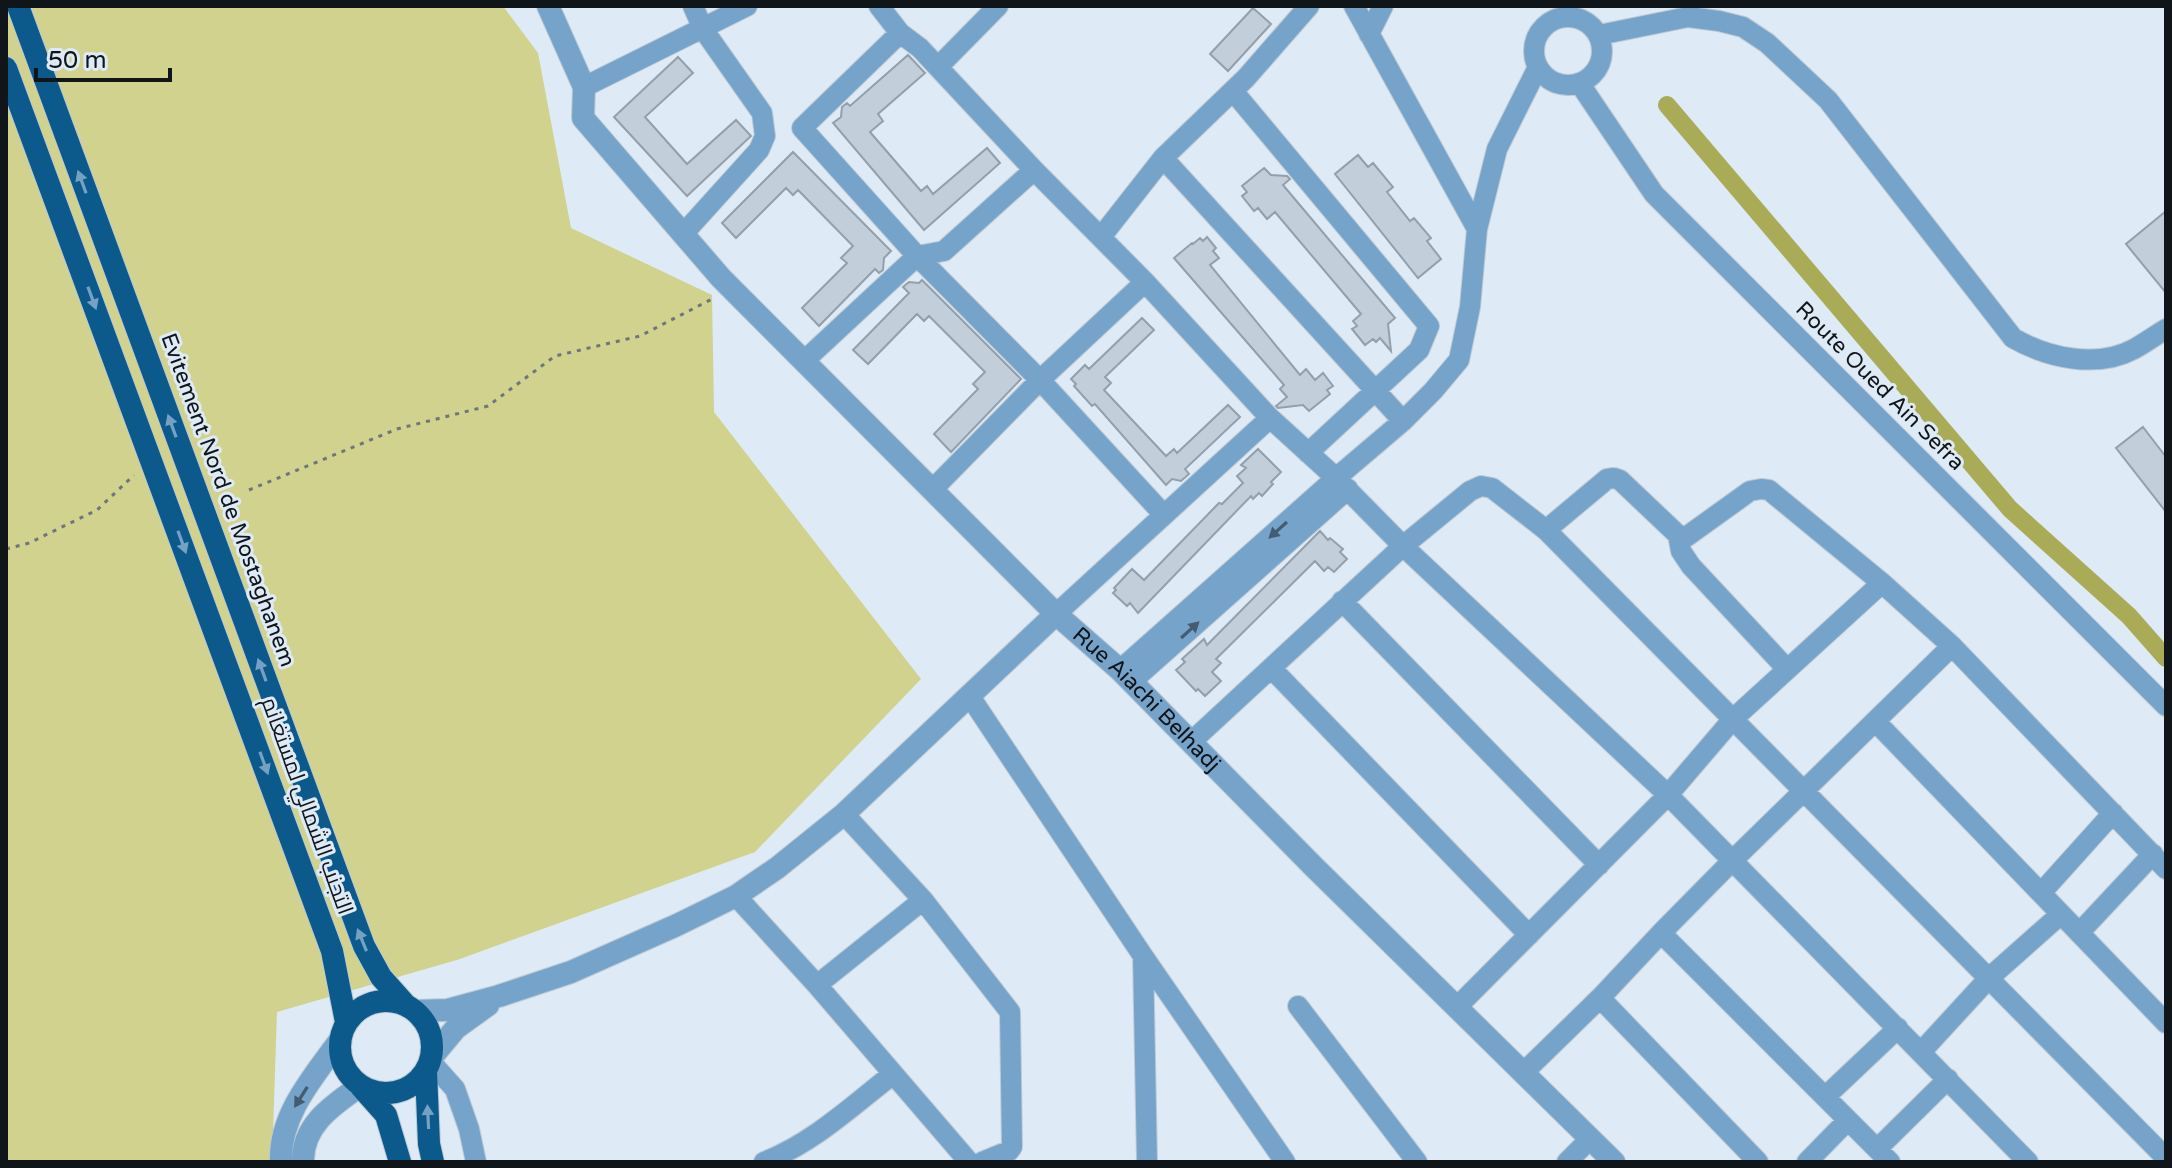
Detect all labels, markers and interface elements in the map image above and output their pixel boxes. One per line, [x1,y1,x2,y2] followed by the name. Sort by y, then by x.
[36,32,170,82] scale bar
[48,46,106,75] text: 50 m
[76,170,88,194] one-way arrow
[86,286,99,310] one-way arrow
[1790,296,1970,476] street label: Route Oued Ain Sefra
[155,330,301,670] street label: Evitement Nord de Mostaghanem
[165,413,178,437] one-way arrow
[1268,520,1287,538] one-way arrow
[176,530,189,554] one-way arrow
[1067,622,1226,777] street label: Rue Aiachi Belhadj
[1179,622,1199,639] one-way arrow
[255,657,268,681] one-way arrow
[253,694,358,919] street label: التجنب الشمالي لمستغانم
[258,752,270,776] one-way arrow
[356,928,369,952] one-way arrow
[294,1086,308,1108] one-way arrow
[421,1104,434,1129] one-way arrow

